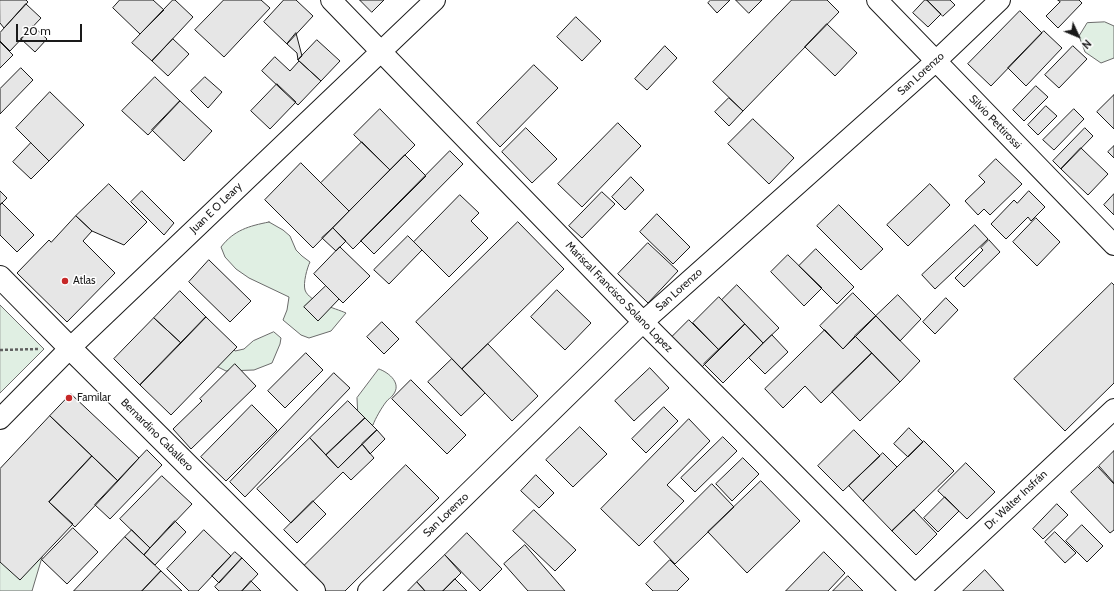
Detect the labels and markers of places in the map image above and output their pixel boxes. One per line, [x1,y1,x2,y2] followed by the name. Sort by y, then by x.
[73,274,96,288] place label: Atlas
[60,276,70,286] marker: Atlas
[77,391,111,405] place label: Familar
[64,393,74,403] marker: Familar

